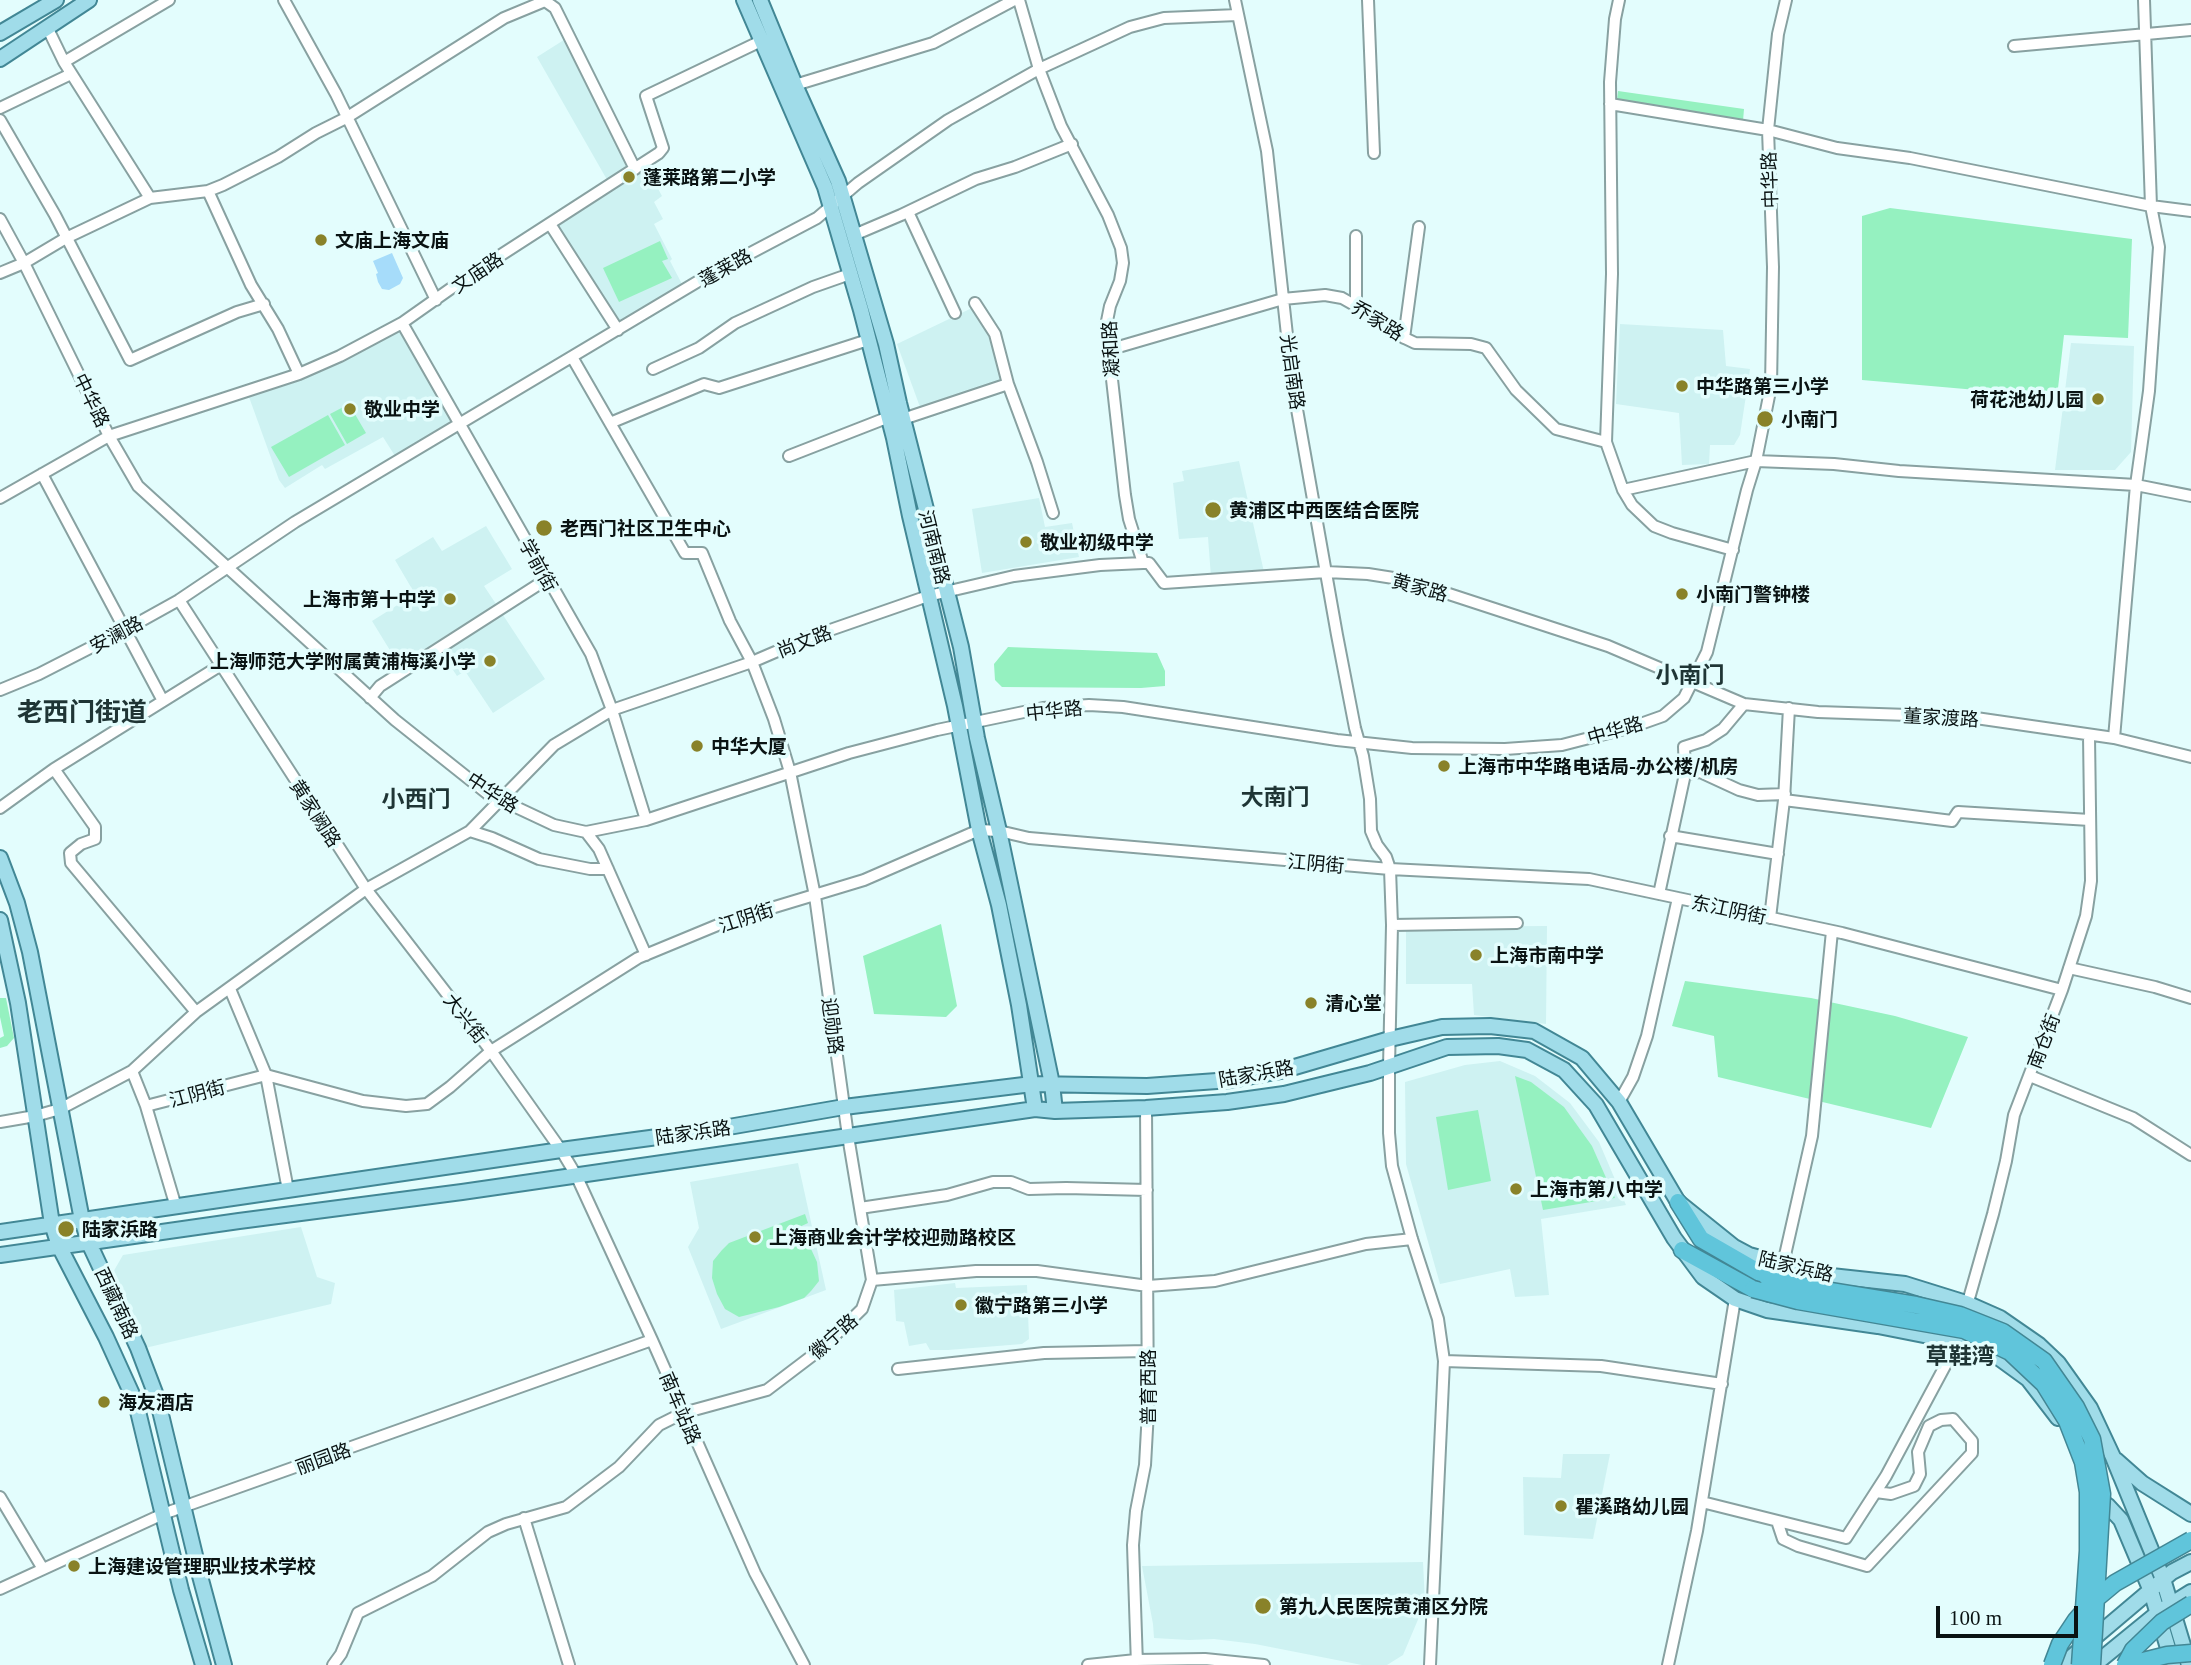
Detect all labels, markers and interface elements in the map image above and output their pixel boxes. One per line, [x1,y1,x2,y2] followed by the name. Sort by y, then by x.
[1757,151,1781,209] street label: 中华路
[643,166,776,188] place label: 蓬莱路第二小学
[621,169,637,185] marker: 蓬莱路第二小学
[335,229,449,251] place label: 文庙上海文庙
[313,232,329,248] marker: 文庙上海文庙
[695,243,755,291] street label: 蓬莱路
[447,247,507,297] street label: 文庙路
[1348,295,1408,345] street label: 乔家路
[1097,320,1123,378] street label: 凝和路
[1276,333,1310,411] street label: 光启南路
[69,369,115,431] street label: 中华路
[1696,375,1829,397] place label: 中华路第三小学
[1674,378,1690,394] marker: 中华路第三小学
[1970,388,2084,410] place label: 荷花池幼儿园
[2090,391,2106,407] marker: 荷花池幼儿园
[364,398,440,420] place label: 敬业中学
[342,401,358,417] marker: 敬业中学
[1781,408,1838,430] place label: 小南门
[1755,409,1775,429] marker: 小南门
[1229,499,1419,521] place label: 黄浦区中西医结合医院
[1203,500,1223,520] marker: 黄浦区中西医结合医院
[915,507,955,587] street label: 河南南路
[560,517,731,539] place label: 老西门社区卫生中心
[534,518,554,538] marker: 老西门社区卫生中心
[1040,531,1154,553] place label: 敬业初级中学
[1018,534,1034,550] marker: 敬业初级中学
[515,535,563,595] street label: 学前街
[1390,569,1450,605] street label: 黄家路
[1696,583,1810,605] place label: 小南门警钟楼
[1674,586,1690,602] marker: 小南门警钟楼
[303,588,436,610] place label: 上海市第十中学
[442,591,458,607] marker: 上海市第十中学
[85,611,147,657] street label: 安澜路
[773,620,835,662] street label: 尚文路
[210,650,476,672] place label: 上海师范大学附属黄浦梅溪小学
[482,653,498,669] marker: 上海师范大学附属黄浦梅溪小学
[1656,660,1724,688] district label: 小南门
[17,695,147,727] district label: 老西门街道
[1024,696,1084,724] street label: 中华路
[1902,704,1980,730] street label: 董家渡路
[1584,711,1646,749] street label: 中华路
[711,735,787,757] place label: 中华大厦
[689,738,705,754] marker: 中华大厦
[1458,755,1738,777] place label: 上海市中华路电话局-办公楼/机房
[1436,758,1452,774] marker: 上海市中华路电话局-办公楼/机房
[463,767,523,817] street label: 中华路
[286,775,346,851] street label: 黄家阙路
[1241,782,1309,810] district label: 大南门
[382,784,450,812] district label: 小西门
[1287,849,1345,877] street label: 江阴街
[1689,890,1769,928] street label: 东江阴街
[715,897,777,937] street label: 江阴街
[1490,944,1604,966] place label: 上海市南中学
[1468,947,1484,963] marker: 上海市南中学
[439,989,493,1047] street label: 大兴街
[1325,992,1382,1014] place label: 清心堂
[1303,995,1319,1011] marker: 清心堂
[818,996,848,1056] street label: 迎勋路
[2022,1010,2064,1072] street label: 南仓街
[1217,1055,1295,1091] street label: 陆家浜路
[167,1075,227,1111] street label: 江阴街
[654,1115,732,1149] street label: 陆家浜路
[1530,1178,1663,1200] place label: 上海市第八中学
[1508,1181,1524,1197] marker: 上海市第八中学
[82,1218,158,1240] place label: 陆家浜路
[56,1219,76,1239] marker: 陆家浜路
[769,1226,1016,1248] place label: 上海商业会计学校迎勋路校区
[747,1229,763,1245] marker: 上海商业会计学校迎勋路校区
[1756,1246,1836,1286] street label: 陆家浜路
[91,1264,143,1342] street label: 西藏南路
[975,1294,1108,1316] place label: 徽宁路第三小学
[953,1297,969,1313] marker: 徽宁路第三小学
[804,1308,862,1364] street label: 徽宁路
[1926,1341,1994,1369] district label: 草鞋湾
[1137,1349,1159,1425] street label: 普育西路
[656,1369,706,1447] street label: 南车站路
[118,1391,194,1413] place label: 海友酒店
[96,1394,112,1410] marker: 海友酒店
[292,1438,354,1478] street label: 丽园路
[1575,1495,1689,1517] place label: 瞿溪路幼儿园
[1553,1498,1569,1514] marker: 瞿溪路幼儿园
[88,1555,316,1577] place label: 上海建设管理职业技术学校
[66,1558,82,1574] marker: 上海建设管理职业技术学校
[1939,1592,2081,1636] scale bar
[1279,1595,1488,1617] place label: 第九人民医院黄浦区分院
[1253,1596,1273,1616] marker: 第九人民医院黄浦区分院
[1949,1606,2002,1630] text: 100 m

